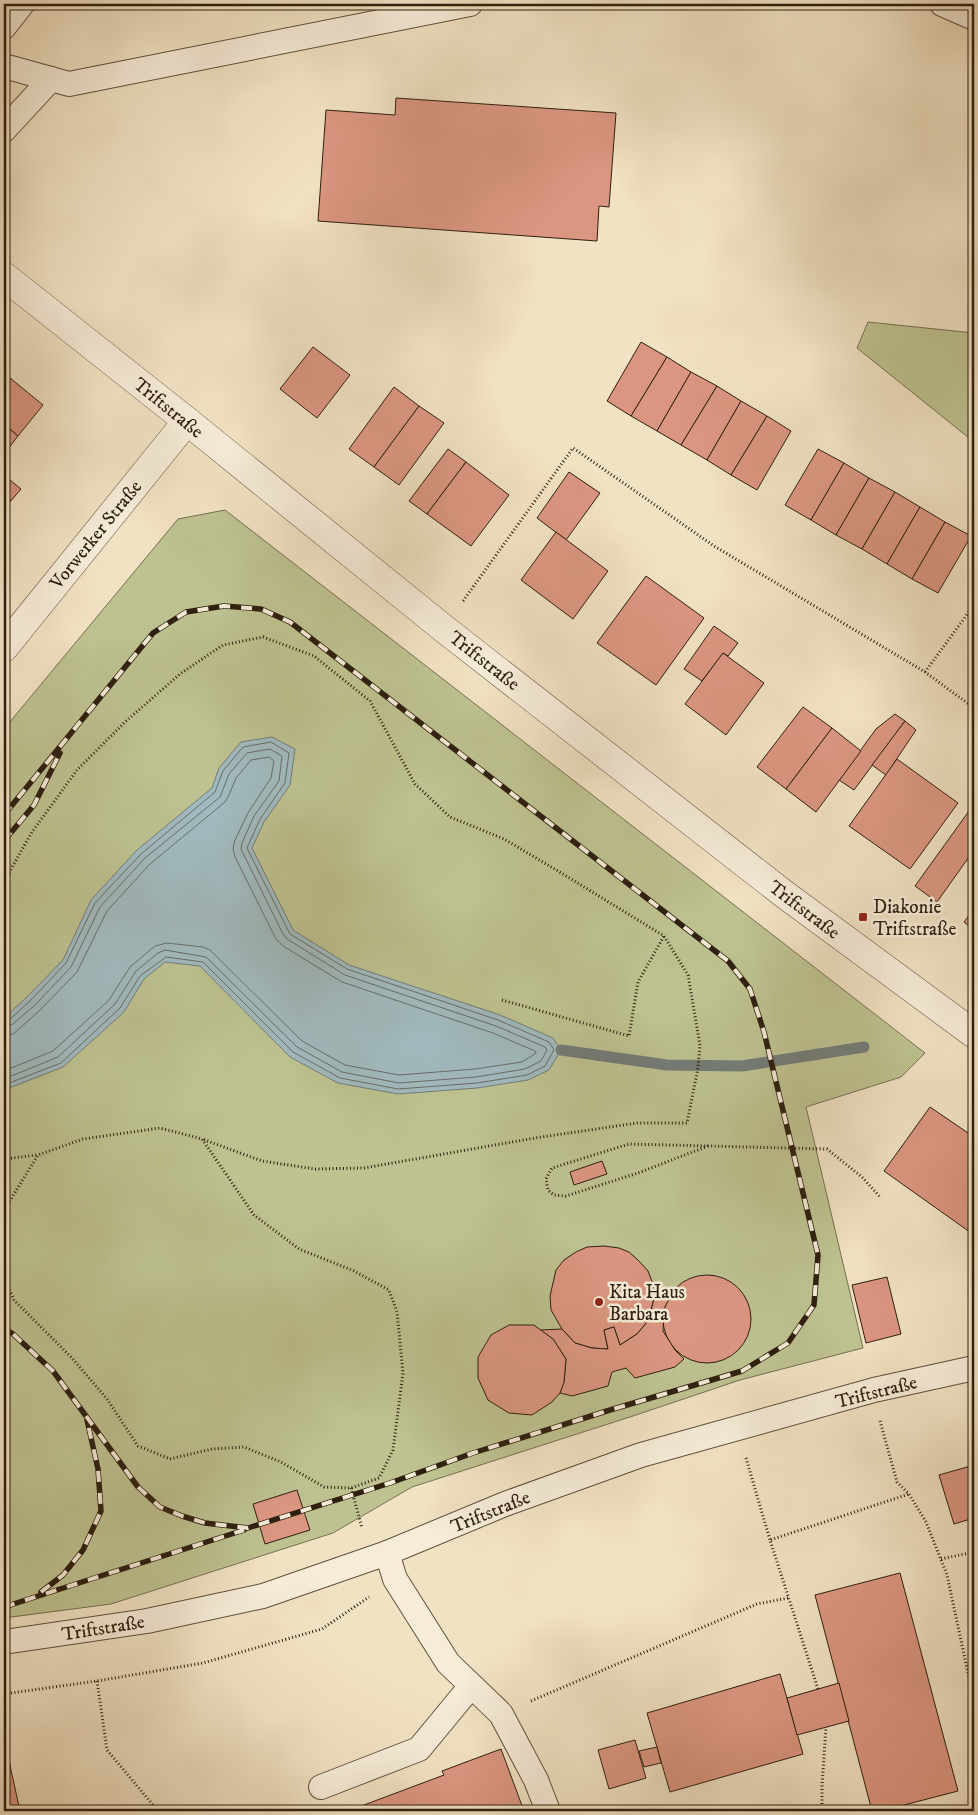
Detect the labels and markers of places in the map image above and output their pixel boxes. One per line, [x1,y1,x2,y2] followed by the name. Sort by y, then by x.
[873,896,957,941] place label: Diakonie Triftstraße
[857,911,869,923] marker: Diakonie Triftstraße
[609,1281,685,1326] place label: Kita Haus Barbara
[593,1296,605,1308] marker: Kita Haus Barbara

